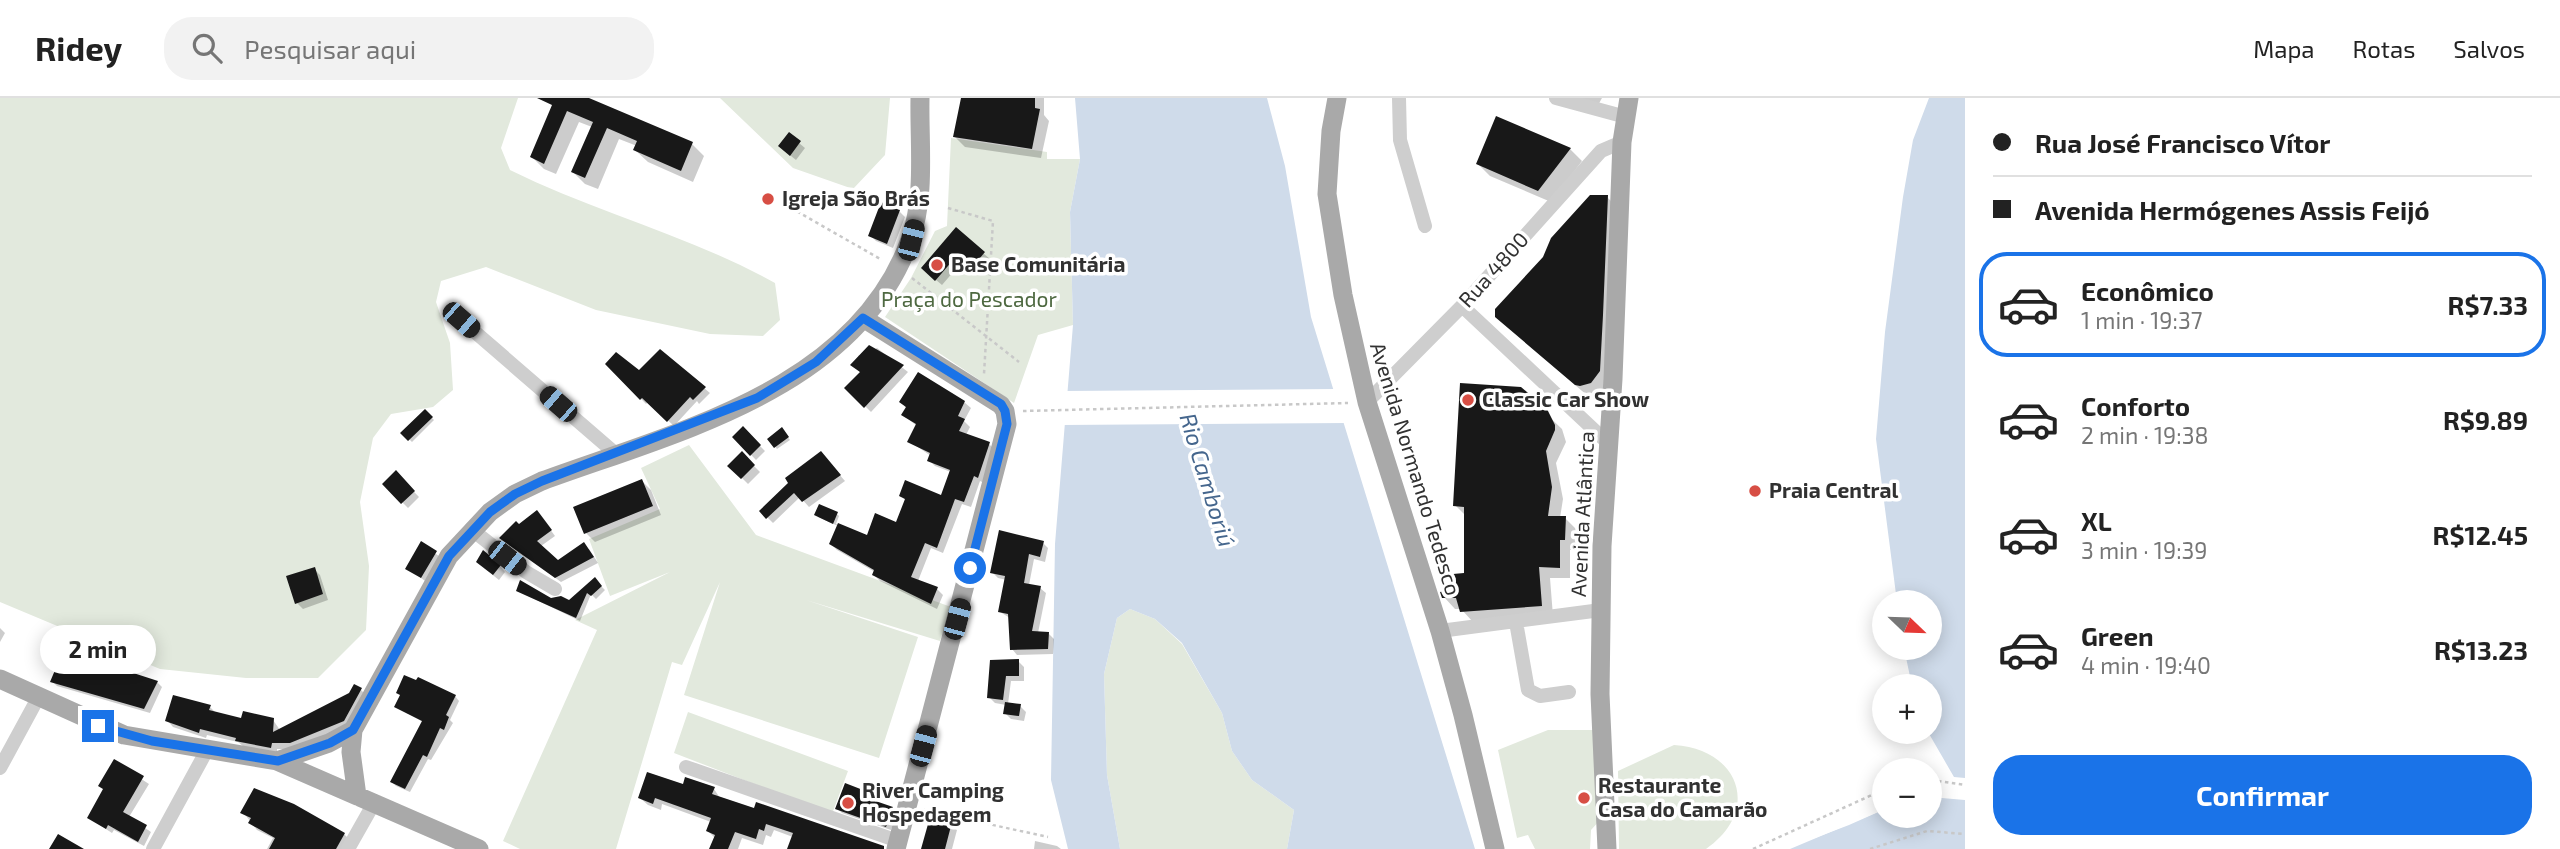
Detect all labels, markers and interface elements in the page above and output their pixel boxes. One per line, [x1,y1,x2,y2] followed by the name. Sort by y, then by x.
[164,17,654,80] search box
[35,28,122,68] text: Ridey
[188,29,226,67] icon: search
[244,33,416,64] text: Pesquisar aqui
[2253,34,2315,63] text: Mapa
[2353,34,2415,63] text: Rotas
[2453,34,2525,63] text: Salvos
[2035,127,2330,158] text: Rua José Francisco Vítor
[782,185,930,210] place label: Igreja São Brás
[760,191,776,207] marker: Igreja São Brás
[2035,194,2430,225] text: Avenida Hermógenes Assis Feijó
[896,217,927,263] car
[1453,226,1533,312] street label: Rua 4800
[951,251,1125,276] place label: Base Comunitária
[929,257,945,273] marker: Base Comunitária
[1997,273,2060,336] icon: car
[2081,275,2214,306] text: Econômico
[881,286,1058,313] park label: Praça do Pescador
[2448,289,2528,320] text: R$7.33
[439,298,484,342] car
[2081,306,2203,334] text: 1 min · 19:37
[1366,339,1467,598] street label: Avenida Normando Tedesco
[536,382,581,426] car
[1482,386,1649,411] place label: Classic Car Show
[1997,388,2060,451] icon: car
[2081,390,2190,421] text: Conforto
[1460,392,1476,408] marker: Classic Car Show
[2443,404,2528,435] text: R$9.89
[1174,410,1242,550] water label: Rio Camboriú
[2081,421,2208,449] text: 2 min · 19:38
[1565,430,1598,597] street label: Avenida Atlântica
[1769,477,1898,502] place label: Praia Central
[1747,483,1763,499] marker: Praia Central
[1997,503,2060,566] icon: car
[2081,505,2112,536] text: XL
[2433,519,2528,550] text: R$12.45
[2081,536,2208,564] text: 3 min · 19:39
[484,537,531,579] car
[954,552,986,584] route start
[1872,590,1942,660] north arrow
[1872,590,1942,828] map controls
[942,596,973,642] car
[1997,618,2060,681] icon: car
[2081,620,2154,651] text: Green
[40,624,156,674] callout: 2 min
[2434,634,2528,665] text: R$13.23
[69,635,127,663] text: 2 min
[2081,651,2211,679] text: 4 min · 19:40
[1872,674,1942,744] button: +
[82,710,114,742] route end
[908,723,939,769] car
[1993,755,2532,835] button: Confirmar
[1872,758,1942,828] button: −
[1598,772,1768,821] place label: Restaurante Casa do Camarão
[862,777,1004,826] place label: River Camping Hospedagem
[1576,790,1592,806] marker: Restaurante Casa do Camarão
[840,795,856,811] marker: River Camping Hospedagem

